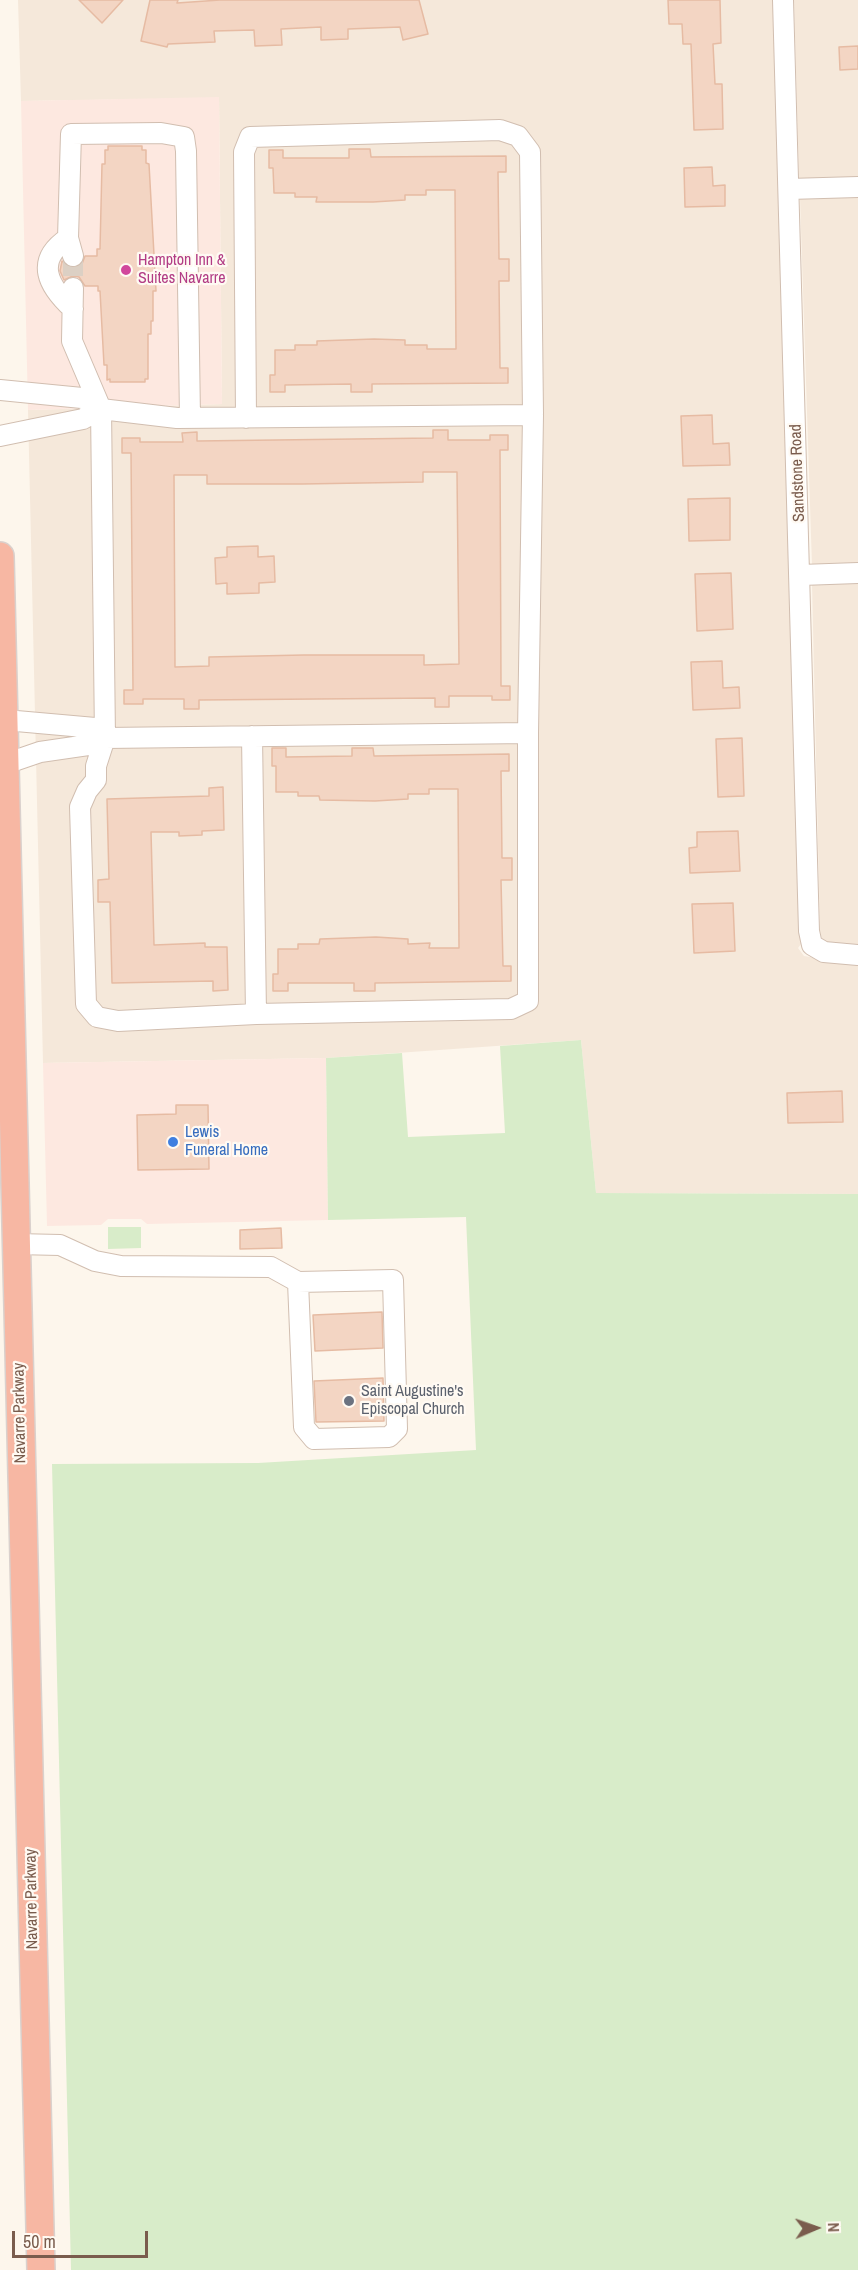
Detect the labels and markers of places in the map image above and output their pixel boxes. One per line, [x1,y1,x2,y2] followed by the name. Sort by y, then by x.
[138,251,226,289] place label: Hampton Inn & Suites Navarre
[119,263,133,277] marker: Hampton Inn & Suites Navarre
[185,1123,268,1161] place label: Lewis Funeral Home
[166,1135,180,1149] marker: Lewis Funeral Home
[361,1382,465,1420] place label: Saint Augustine's Episcopal Church
[342,1394,356,1408] marker: Saint Augustine's Episcopal Church

